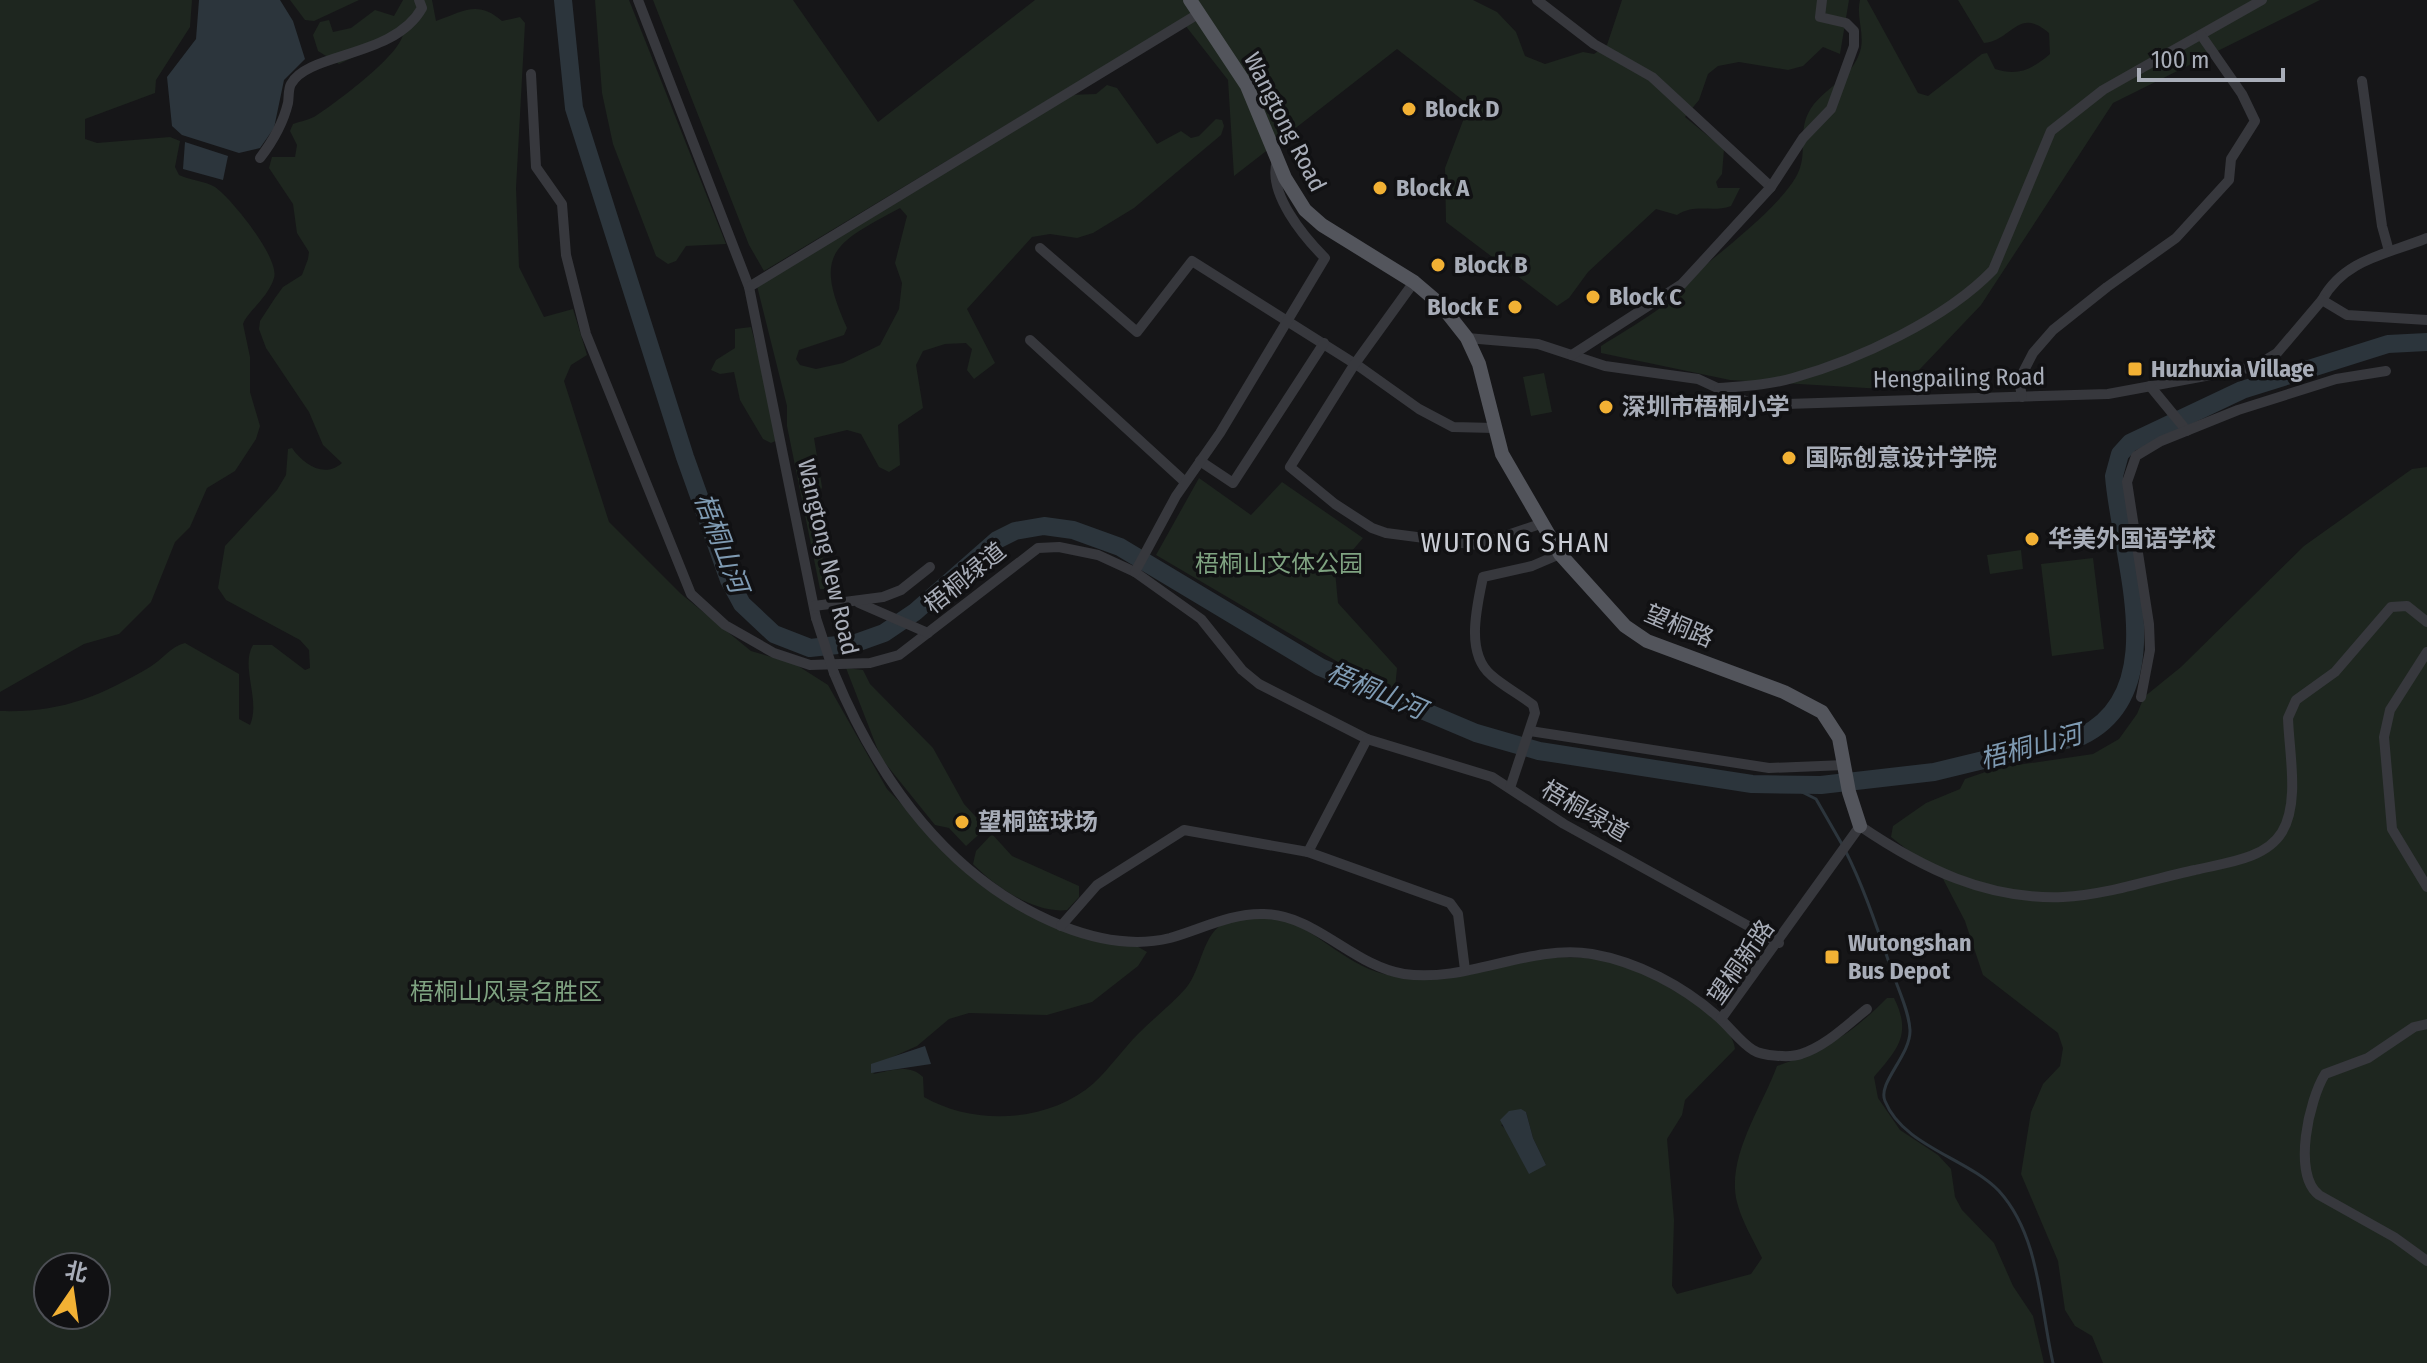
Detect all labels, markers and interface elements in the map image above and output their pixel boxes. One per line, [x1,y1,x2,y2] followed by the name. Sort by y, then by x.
[2139,32,2283,82] scale bar
[2151,46,2209,74] text: 100 m
[1238,48,1332,196] street label: Wangtong Road
[1425,95,1500,123] place label: Block D
[1400,100,1418,118] marker: Block D
[1396,174,1470,202] place label: Block A
[1371,179,1389,197] marker: Block A
[1454,251,1528,279] place label: Block B
[1429,256,1447,274] marker: Block B
[1609,283,1682,311] place label: Block C
[1584,288,1602,306] marker: Block C
[1427,293,1499,321] place label: Block E
[1506,298,1524,316] marker: Block E
[2151,355,2314,383] place label: Huzhuxia Village
[2126,360,2144,378] marker: Huzhuxia Village
[1873,362,2045,394] street label: Hengpailing Road
[1622,393,1790,421] place label: 深圳市梧桐小学
[1597,398,1615,416] marker: 深圳市梧桐小学
[1805,444,1997,472] place label: 国际创意设计学院
[1780,449,1798,467] marker: 国际创意设计学院
[792,456,864,658] street label: Wangtong New Road
[688,489,756,602] water label: 梧桐山河
[2048,525,2216,553] place label: 华美外国语学校
[1420,526,1612,559] district label: WUTONG SHAN
[2023,530,2041,548] marker: 华美外国语学校
[919,537,1011,619] street label: 梧桐绿道
[1195,550,1363,578] park label: 梧桐山文体公园
[1640,599,1718,653] street label: 望桐路
[1322,656,1435,728] water label: 梧桐山河
[1977,717,2090,775] water label: 梧桐山河
[1536,775,1634,847] street label: 梧桐绿道
[978,808,1098,836] place label: 望桐篮球场
[953,813,971,831] marker: 望桐篮球场
[1702,915,1780,1009] street label: 望桐新路
[1848,929,1971,985] place label: Wutongshan Bus Depot
[1823,948,1841,966] marker: Wutongshan Bus Depot
[410,978,602,1006] park label: 梧桐山风景名胜区
[32,1251,112,1331] north arrow
[63,1256,90,1288] text: 北

